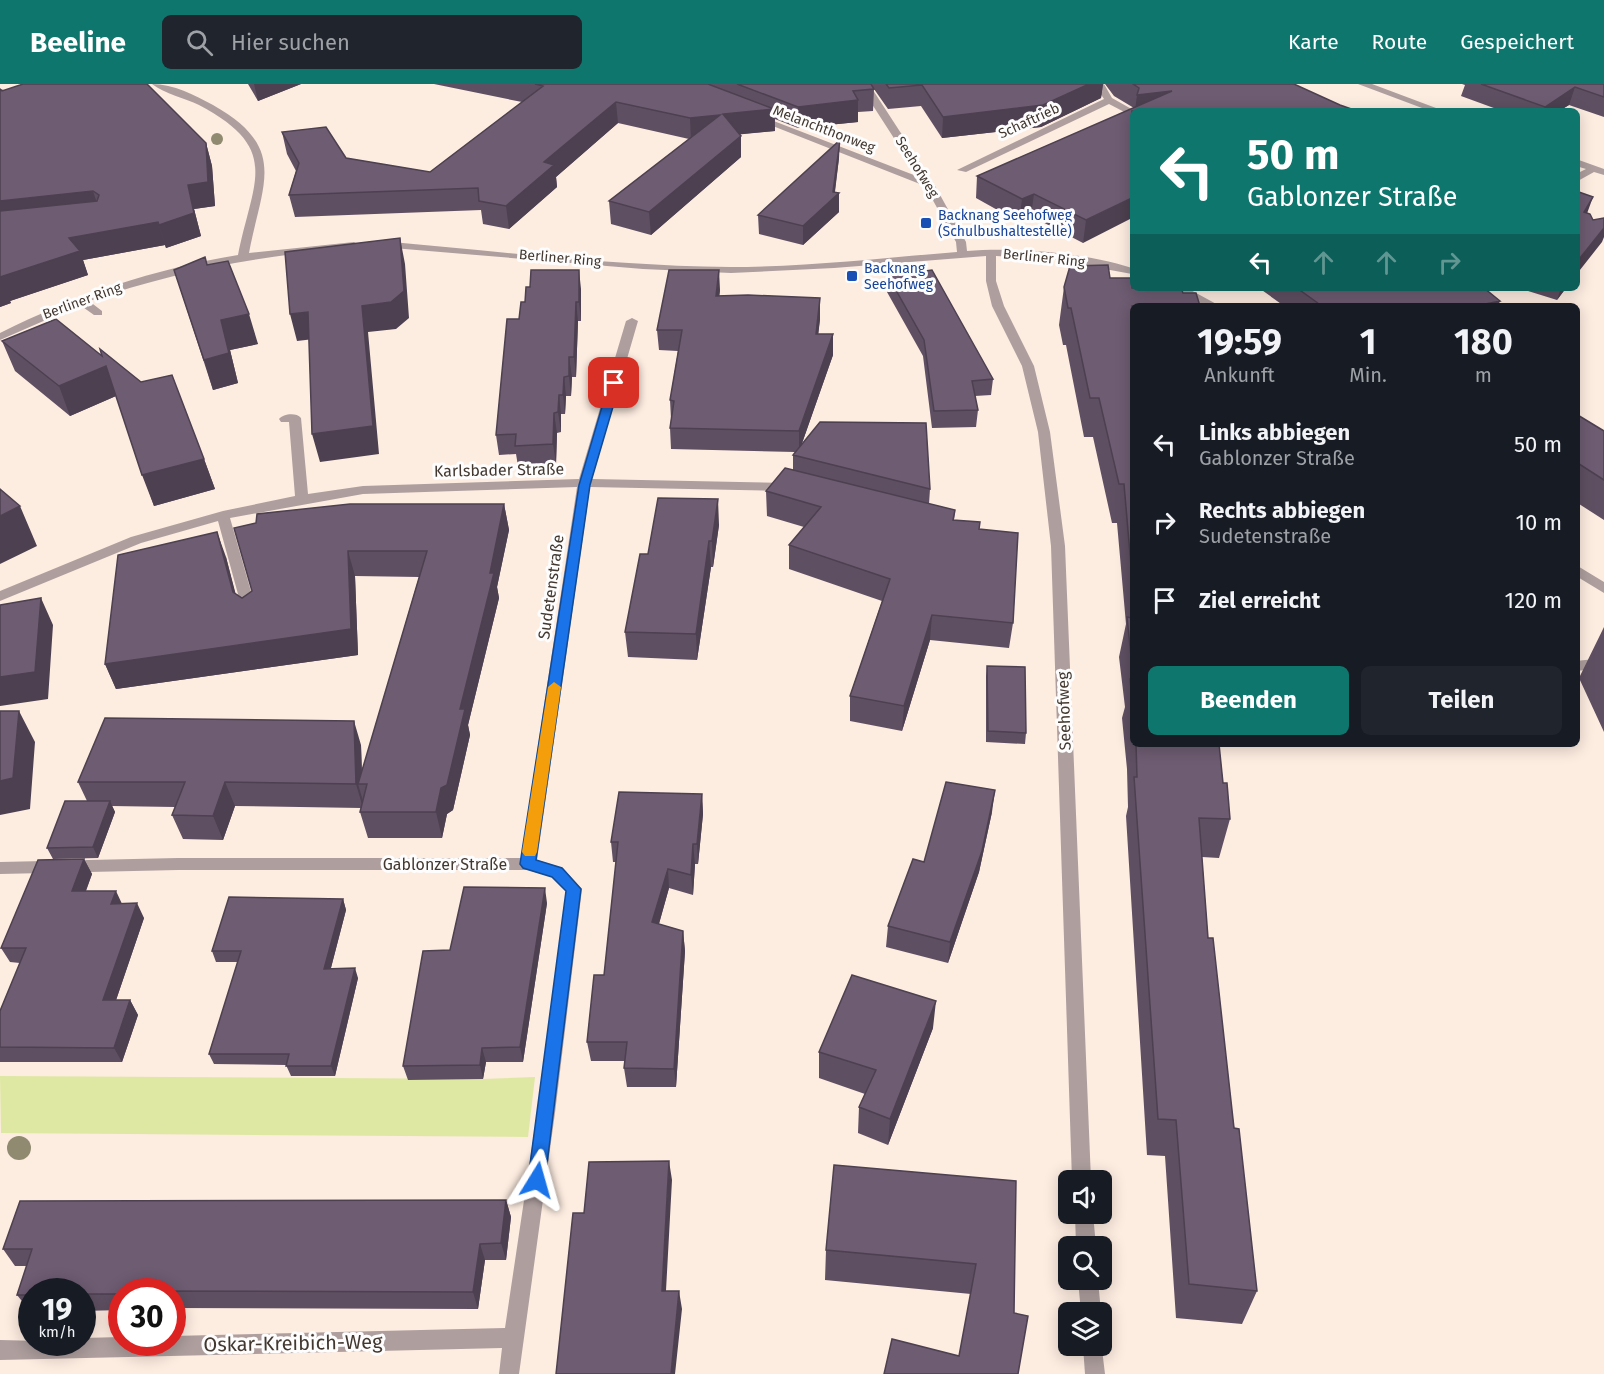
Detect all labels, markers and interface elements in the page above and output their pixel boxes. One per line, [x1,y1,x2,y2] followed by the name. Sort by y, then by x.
[162,15,582,69] search box
[30,26,126,59] text: Beeline
[183,26,216,59] icon: search
[231,29,350,56] text: Hier suchen
[1288,29,1339,55] text: Karte
[1372,29,1427,55] text: Route
[1460,29,1574,55] text: Gespeichert
[996,100,1062,142] street label: Schaftrieb
[771,102,878,157] street label: Melanchthonweg
[1247,130,1340,180] text: 50 m
[1148,132,1226,210] icon: left
[892,133,943,201] street label: Seehofweg
[1247,181,1457,213] text: Gablonzer Straße
[938,207,1073,240] place label: Backnang Seehofweg (Schulbushaltestelle)
[919,216,933,230] marker: Backnang Seehofweg (Schulbushaltestelle)
[1002,245,1087,271] street label: Berliner Ring
[518,246,603,270] street label: Berliner Ring
[1244,246,1277,279] icon: left
[1307,246,1340,279] icon: ahead
[1370,246,1403,279] icon: ahead
[1433,246,1466,279] icon: right
[864,260,934,293] place label: Backnang Seehofweg
[845,269,859,283] marker: Backnang Seehofweg
[40,279,124,323] street label: Berliner Ring
[1197,320,1282,364] text: 19:59
[1360,320,1376,364] text: 1
[1454,320,1513,364] text: 180
[588,357,639,408] pin
[1204,363,1275,387] text: Ankunft
[1349,363,1387,387] text: Min.
[1475,363,1492,387] text: m
[597,366,630,399] icon: arrive
[1199,419,1350,446] text: Links abbiegen
[1148,428,1181,461] icon: left
[1514,431,1562,458] text: 50 m
[1199,446,1355,470] text: Gablonzer Straße
[434,459,564,481] street label: Karlsbader Straße
[1199,497,1365,524] text: Rechts abbiegen
[1148,506,1181,539] icon: right
[1516,509,1562,536] text: 10 m
[1199,524,1331,548] text: Sudetenstraße
[534,533,568,641] street label: Sudetenstraße
[1148,584,1181,617] icon: arrive
[1199,587,1320,614] text: Ziel erreicht
[1505,587,1562,614] text: 120 m
[1148,666,1349,735] button: Beenden
[1361,666,1562,735] button: Teilen
[1053,671,1075,751] street label: Seehofweg
[383,855,507,874] street label: Gablonzer Straße
[505,1148,569,1212] position arrow
[1058,1170,1112,1356] map controls
[1058,1170,1112,1224] button: sound
[1058,1236,1112,1290] button: search
[108,1278,186,1356] speed limit sign: 30
[42,1292,72,1328] text: 19
[1058,1302,1112,1356] button: layers
[38,1323,76,1341] text: km/h
[203,1329,383,1357] street label: Oskar-Kreibich-Weg

